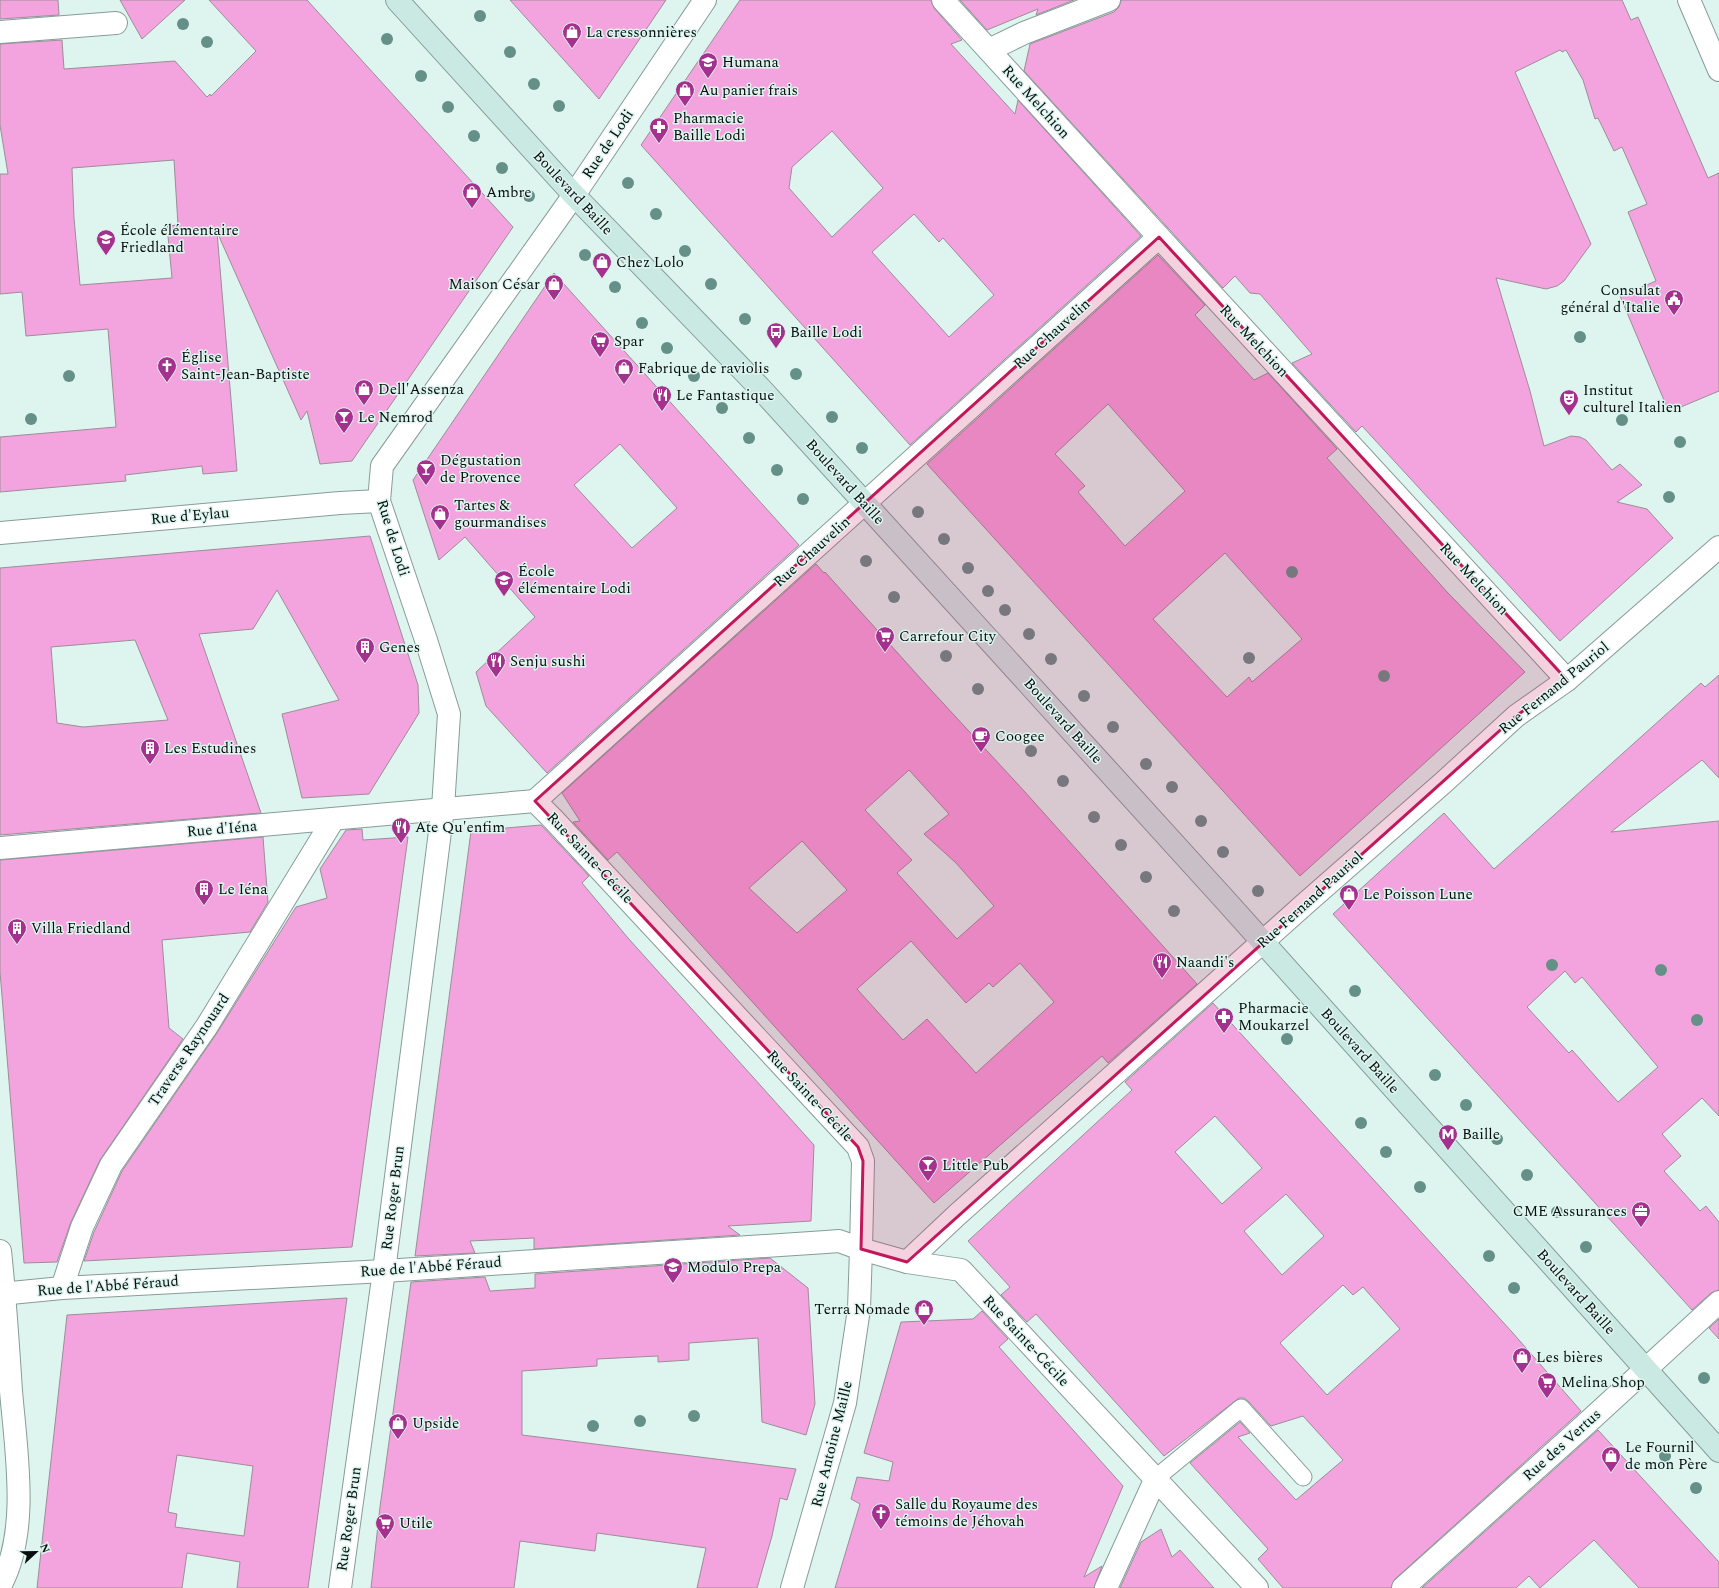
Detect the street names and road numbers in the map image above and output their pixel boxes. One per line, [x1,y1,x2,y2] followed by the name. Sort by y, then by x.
[996,60,1076,144] street label: Rue Melchion
[576,105,640,183] street label: Rue de Lodi
[527,145,619,241] street label: Boulevard Baille
[1008,293,1096,375] street label: Rue Chauvelin
[1214,299,1294,383] street label: Rue Melchion
[800,434,890,530] street label: Boulevard Baille
[370,497,416,579] street label: Rue de Lodi
[150,501,230,531] street label: Rue d'Eylau
[768,511,856,593] street label: Rue Chauvelin
[1434,537,1514,621] street label: Rue Melchion
[1494,636,1614,740] street label: Rue Fernand Pauriol
[1018,673,1108,769] street label: Boulevard Baille
[541,807,639,909] street label: Rue Sainte-Cécile
[186,814,259,844] street label: Rue d'Iéna
[1252,846,1368,954] street label: Rue Fernand Pauriol
[142,989,236,1111] street label: Traverse Raynouard
[1315,1003,1405,1099] street label: Boulevard Baille
[761,1045,859,1147] street label: Rue Sainte-Cécile
[375,1144,411,1252] street label: Rue Roger Brun
[1531,1244,1621,1340] street label: Boulevard Baille
[359,1251,503,1283] street label: Rue de l'Abbé Féraud
[36,1270,180,1302] street label: Rue de l'Abbé Féraud
[977,1290,1075,1392] street label: Rue Sainte-Cécile
[805,1378,859,1510] street label: Rue Antoine Maille
[1518,1403,1606,1487] street label: Rue des Vertus
[330,1465,368,1573] street label: Rue Roger Brun

